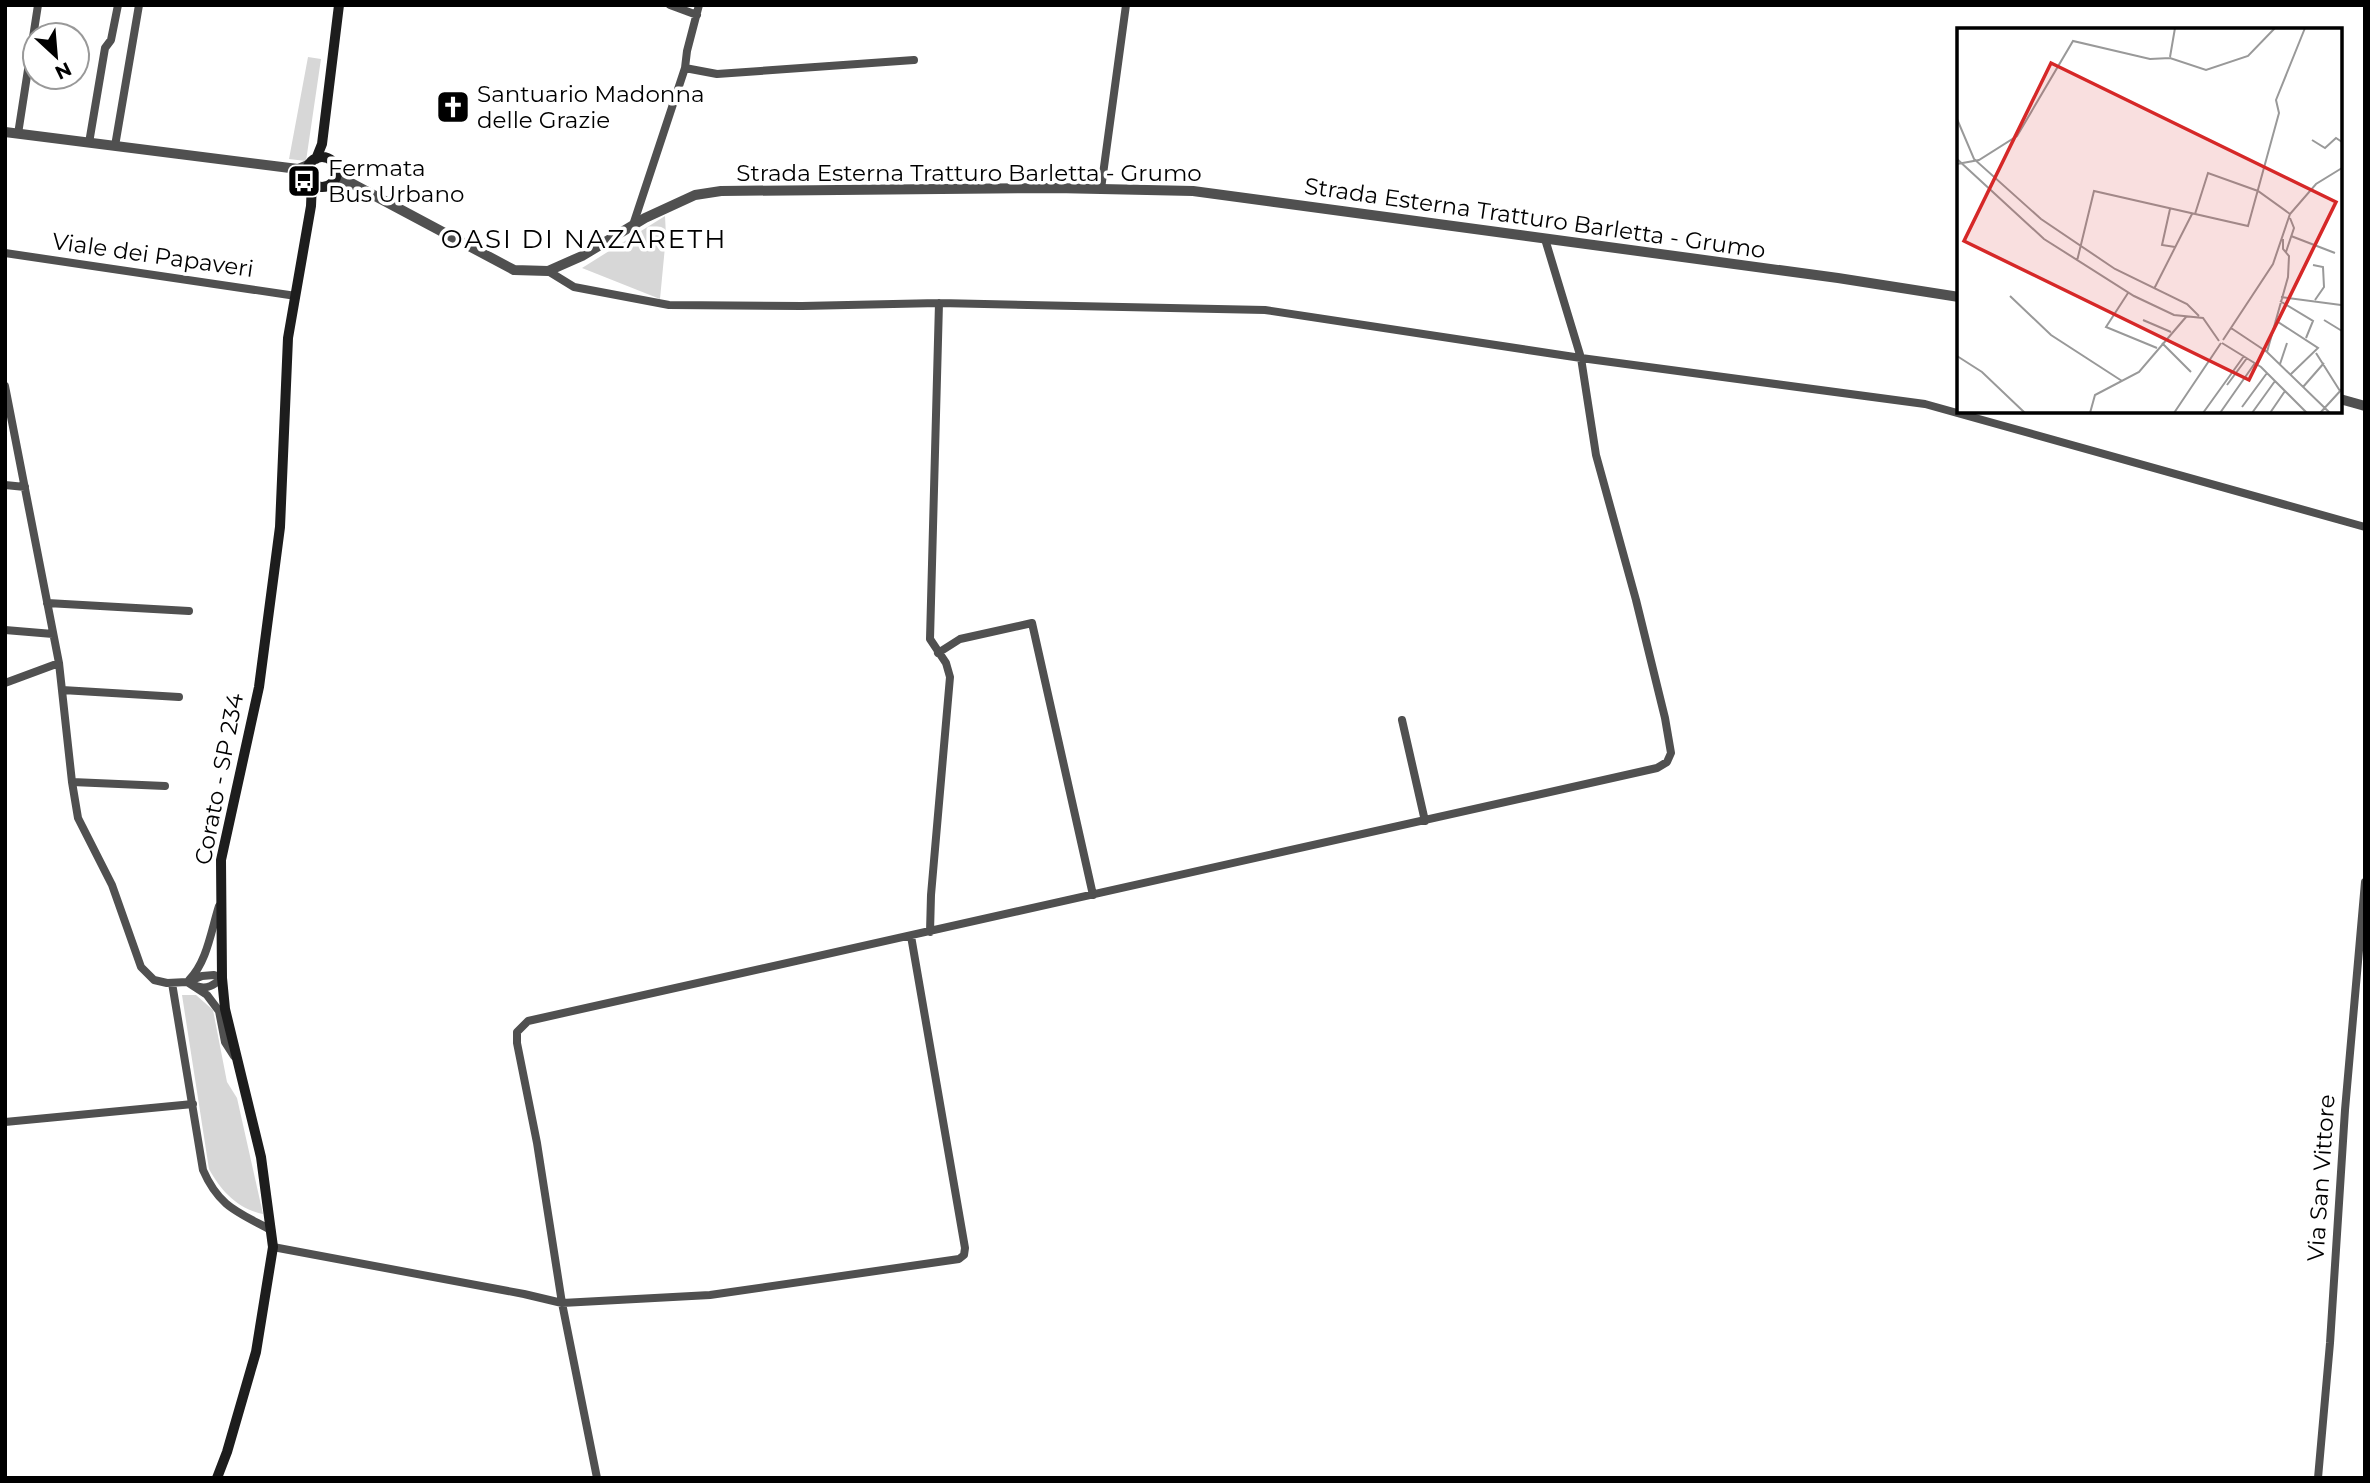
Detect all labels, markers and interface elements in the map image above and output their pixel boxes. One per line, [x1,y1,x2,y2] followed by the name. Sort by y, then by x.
[21,21,91,91] north arrow
[1957,28,2342,413] inset map
[51,57,75,85] text: N
[477,80,705,134] place label: Santuario Madonna delle Grazie
[434,88,472,126] church icon: Santuario Madonna delle Grazie
[328,154,464,208] place label: Fermata Bus Urbano
[736,159,1202,187] street label: Strada Esterna Tratturo Barletta - Grumo
[285,162,323,200] bus stop icon: Fermata Bus Urbano
[1303,172,1767,264] street label: Strada Esterna Tratturo Barletta - Grumo
[441,223,727,255] district label: OASI DI NAZARETH
[51,227,255,283] street label: Viale dei Papaveri
[189,691,249,867] street label: Corato - SP 234
[2301,1093,2341,1263] street label: Via San Vittore

